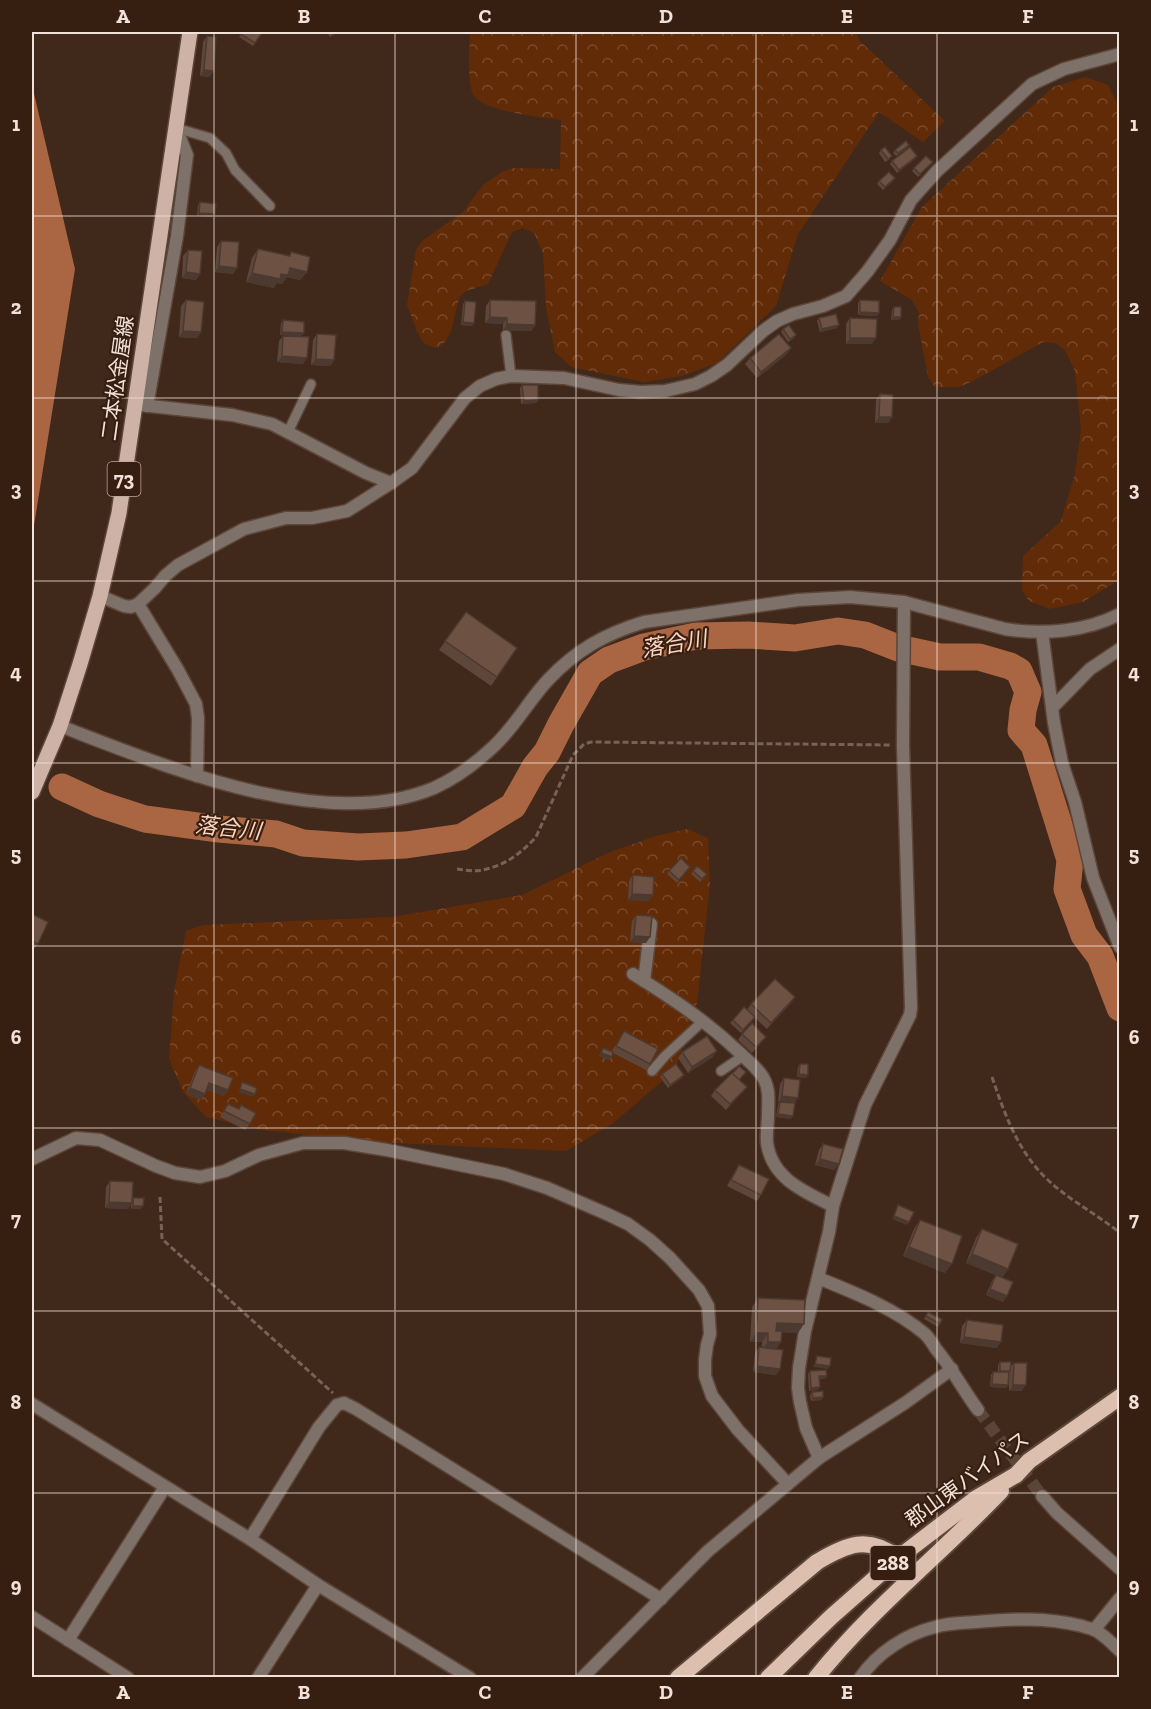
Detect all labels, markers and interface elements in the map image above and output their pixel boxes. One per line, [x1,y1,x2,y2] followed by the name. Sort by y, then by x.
[116,4,130,28] text: A
[298,4,310,28] text: B
[479,4,492,28] text: C
[659,4,673,28] text: D
[841,4,853,28] text: E
[1022,4,1034,28] text: F
[12,112,20,136] text: 1
[1130,112,1138,136] text: 1
[11,295,22,319] text: 2
[1129,295,1140,319] text: 2
[96,314,138,442] street label: 二本松金屋線
[108,462,140,496] road number: 73
[11,477,22,501] text: 3
[1129,477,1140,501] text: 3
[639,625,711,663] water label: 落合川
[10,660,22,684] text: 4
[1128,660,1140,684] text: 4
[194,811,264,845] water label: 落合川
[11,842,21,866] text: 5
[1129,842,1139,866] text: 5
[11,1025,22,1049] text: 6
[1129,1025,1140,1049] text: 6
[11,1207,21,1231] text: 7
[1129,1207,1139,1231] text: 7
[11,1390,22,1414] text: 8
[1129,1390,1140,1414] text: 8
[900,1426,1034,1532] street label: 郡山東バイパス
[870,1546,916,1580] road number: 288
[11,1573,22,1597] text: 9
[1129,1573,1140,1597] text: 9
[116,1680,130,1704] text: A
[298,1680,310,1704] text: B
[479,1680,492,1704] text: C
[659,1680,673,1704] text: D
[841,1680,853,1704] text: E
[1022,1680,1034,1704] text: F

